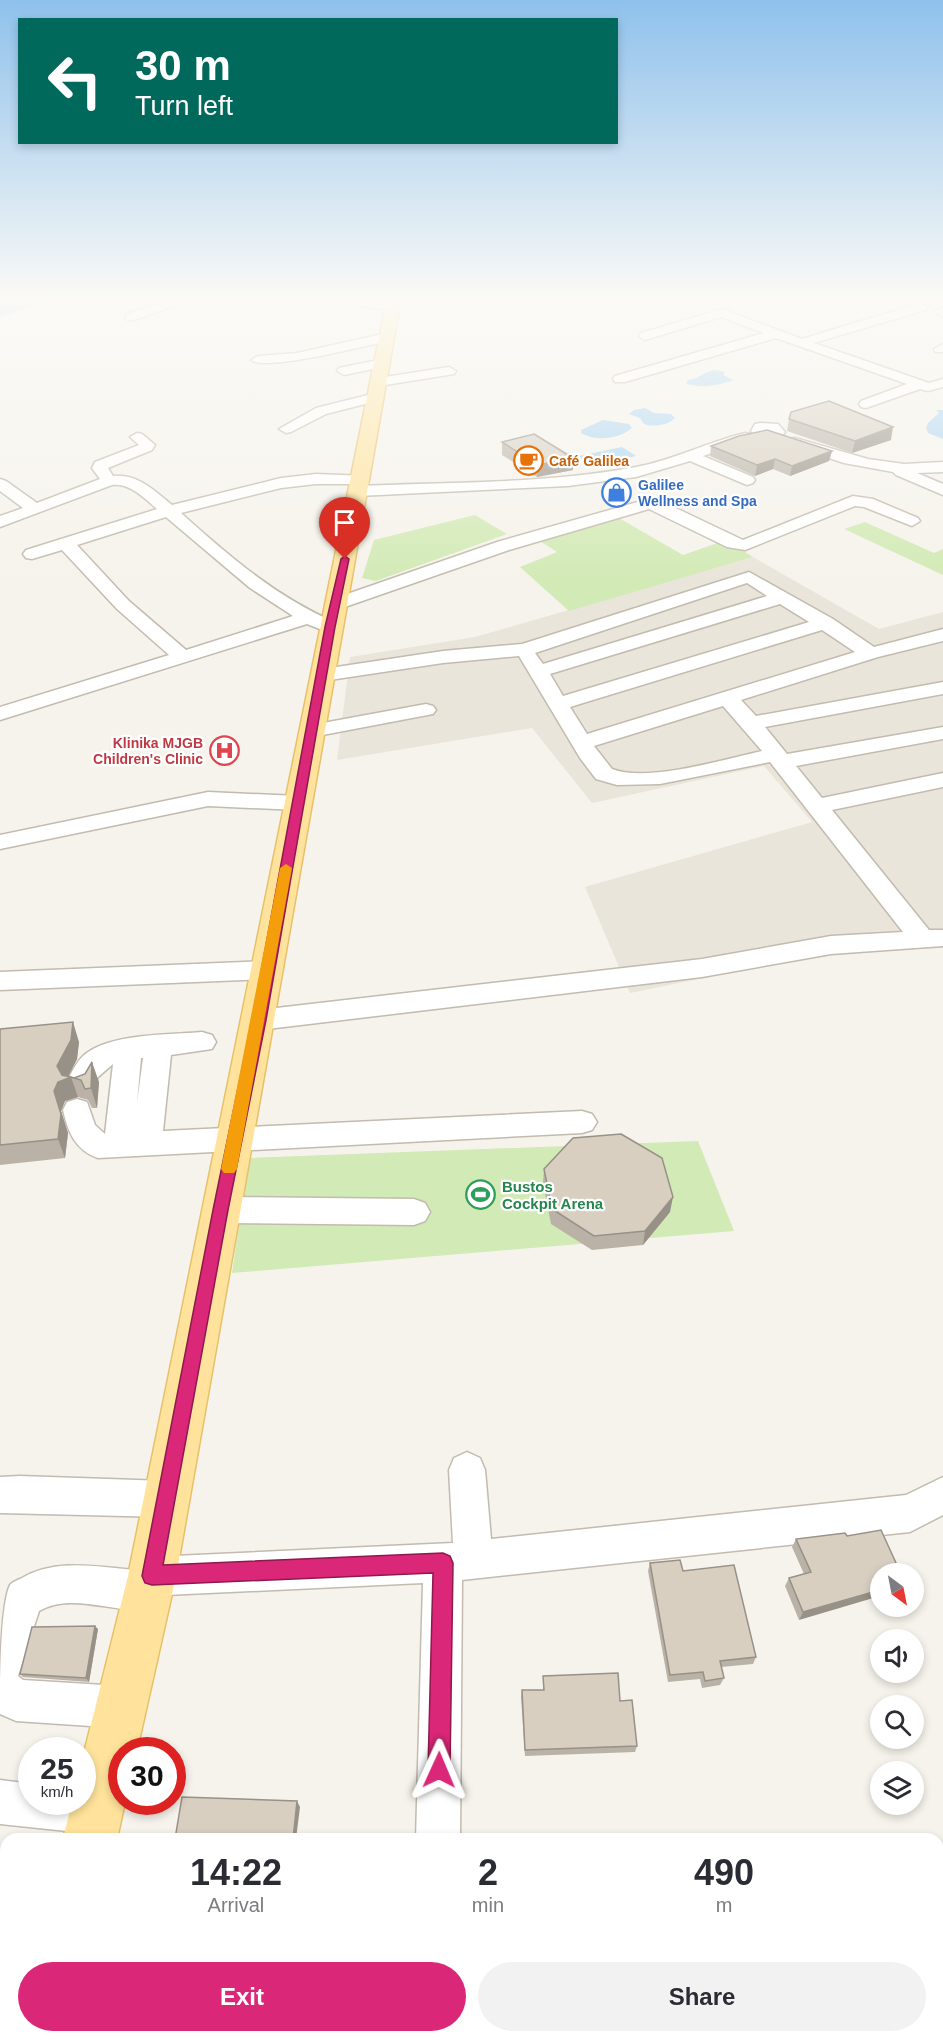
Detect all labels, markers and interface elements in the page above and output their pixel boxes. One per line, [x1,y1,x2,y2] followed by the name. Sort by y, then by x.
[36,42,114,120] icon: left
[135,42,231,89] text: 30 m
[135,91,233,121] text: Turn left
[512,445,544,477] cafe icon: Café Galilea
[549,453,629,469] place label: Café Galilea
[601,477,633,509] shop icon: Galilee Wellness and Spa
[638,477,757,509] place label: Galilee Wellness and Spa
[319,497,370,559] pin
[328,506,361,539] icon: arrive
[93,735,203,767] place label: Klinika MJGB Children's Clinic
[208,735,240,767] hospital icon: Klinika MJGB Children's Clinic
[502,1178,604,1212] place label: Bustos Cockpit Arena
[465,1179,497,1211] sports icon: Bustos Cockpit Arena
[870,1563,924,1617] north arrow
[870,1563,924,1815] map controls
[870,1629,924,1683] button: sound
[870,1695,924,1749] button: search
[108,1737,186,1815] speed limit sign: 30
[407,1738,471,1802] position arrow
[40,1752,74,1785] text: 25
[870,1761,924,1815] button: layers
[41,1783,73,1800] text: km/h
[190,1852,282,1893] text: 14:22
[478,1852,498,1893] text: 2
[694,1852,754,1893] text: 490
[208,1894,264,1916] text: Arrival
[472,1894,504,1916] text: min
[716,1894,732,1916] text: m
[18,1962,466,2031] button: Exit
[478,1962,926,2031] button: Share

